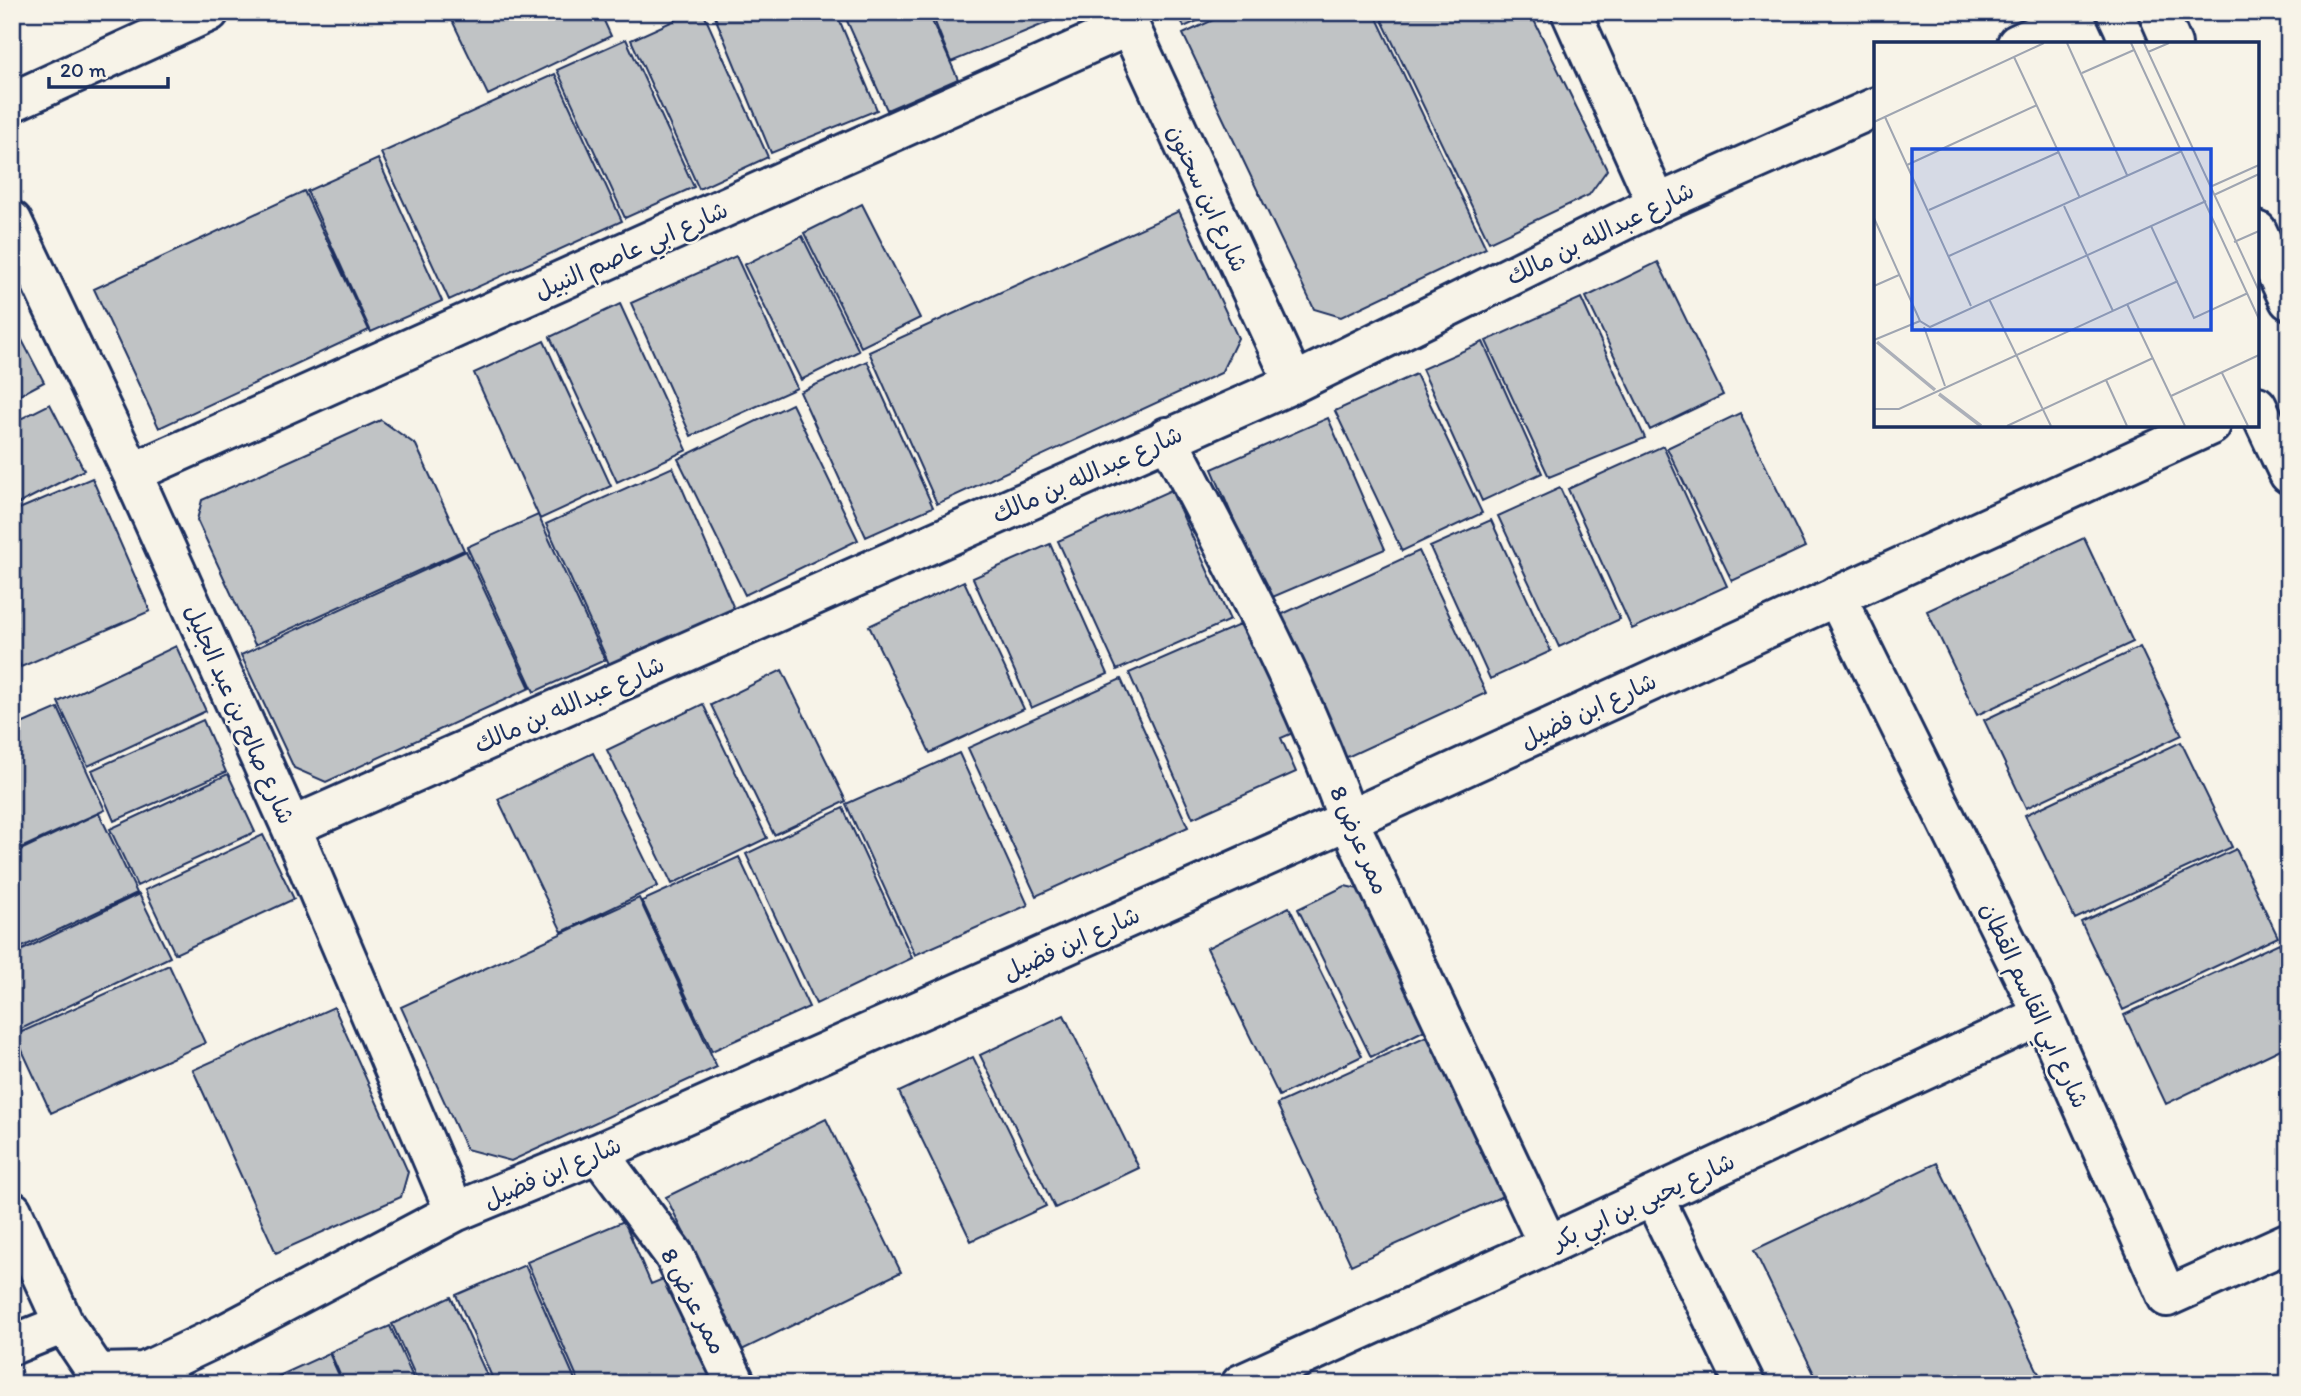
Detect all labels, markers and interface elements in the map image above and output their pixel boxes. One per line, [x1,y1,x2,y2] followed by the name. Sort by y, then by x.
[1874,42,2259,427] inset map
[49,46,168,90] scale bar
[60,57,107,82] text: 20 m
[1158,120,1255,278] street label: شارع ابن سحنون
[1501,175,1700,294] street label: شارع عبدالله بن مالك
[530,194,735,312] street label: شارع ابي عاصم النبيل
[987,419,1188,532] street label: شارع عبدالله بن مالك
[176,600,302,830] street label: شارع صالح بن عبد الجليل
[469,649,670,762] street label: شارع عبدالله بن مالك
[1515,666,1662,757] street label: شارع ابن فضيل
[1324,781,1396,899] street label: ممر عرض 8
[1968,897,2096,1116] street label: شارع ابي القاسم القطان
[998,900,1145,989] street label: شارع ابن فضيل
[479,1130,627,1217] street label: شارع ابن فضيل
[1545,1146,1742,1263] street label: شارع يحيى بن ابي بكر
[655,1243,733,1359] street label: ممر عرض 8

